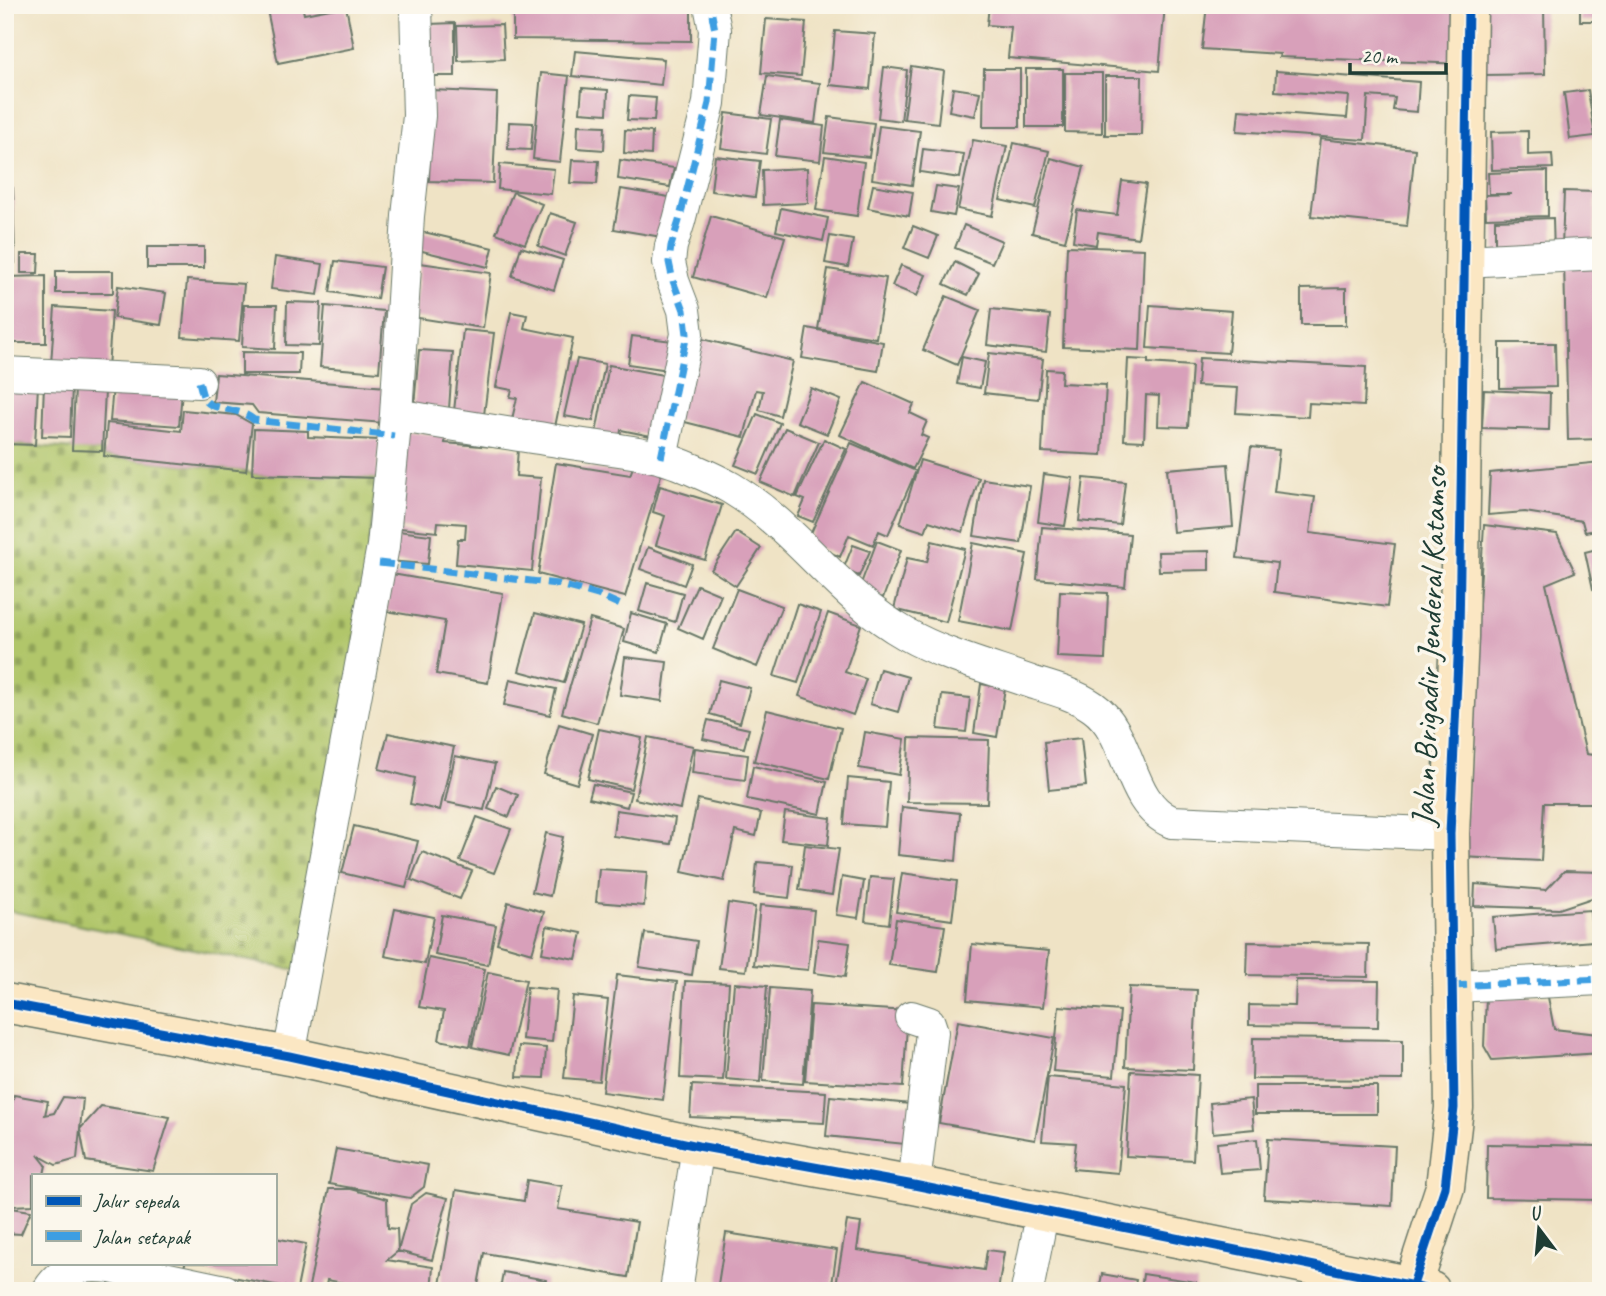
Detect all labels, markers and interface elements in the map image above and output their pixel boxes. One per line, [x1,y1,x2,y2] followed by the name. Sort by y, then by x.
[1350,32,1447,76] scale bar
[1361,43,1399,69] text: 20 m
[1402,463,1456,829] street label: Jalan Brigadir Jenderal Katamso
[32,1174,276,1264] legend
[93,1188,180,1214] text: Jalur sepeda
[1504,1194,1574,1264] north arrow
[1527,1200,1546,1226] text: U
[93,1224,191,1250] text: Jalan setapak

